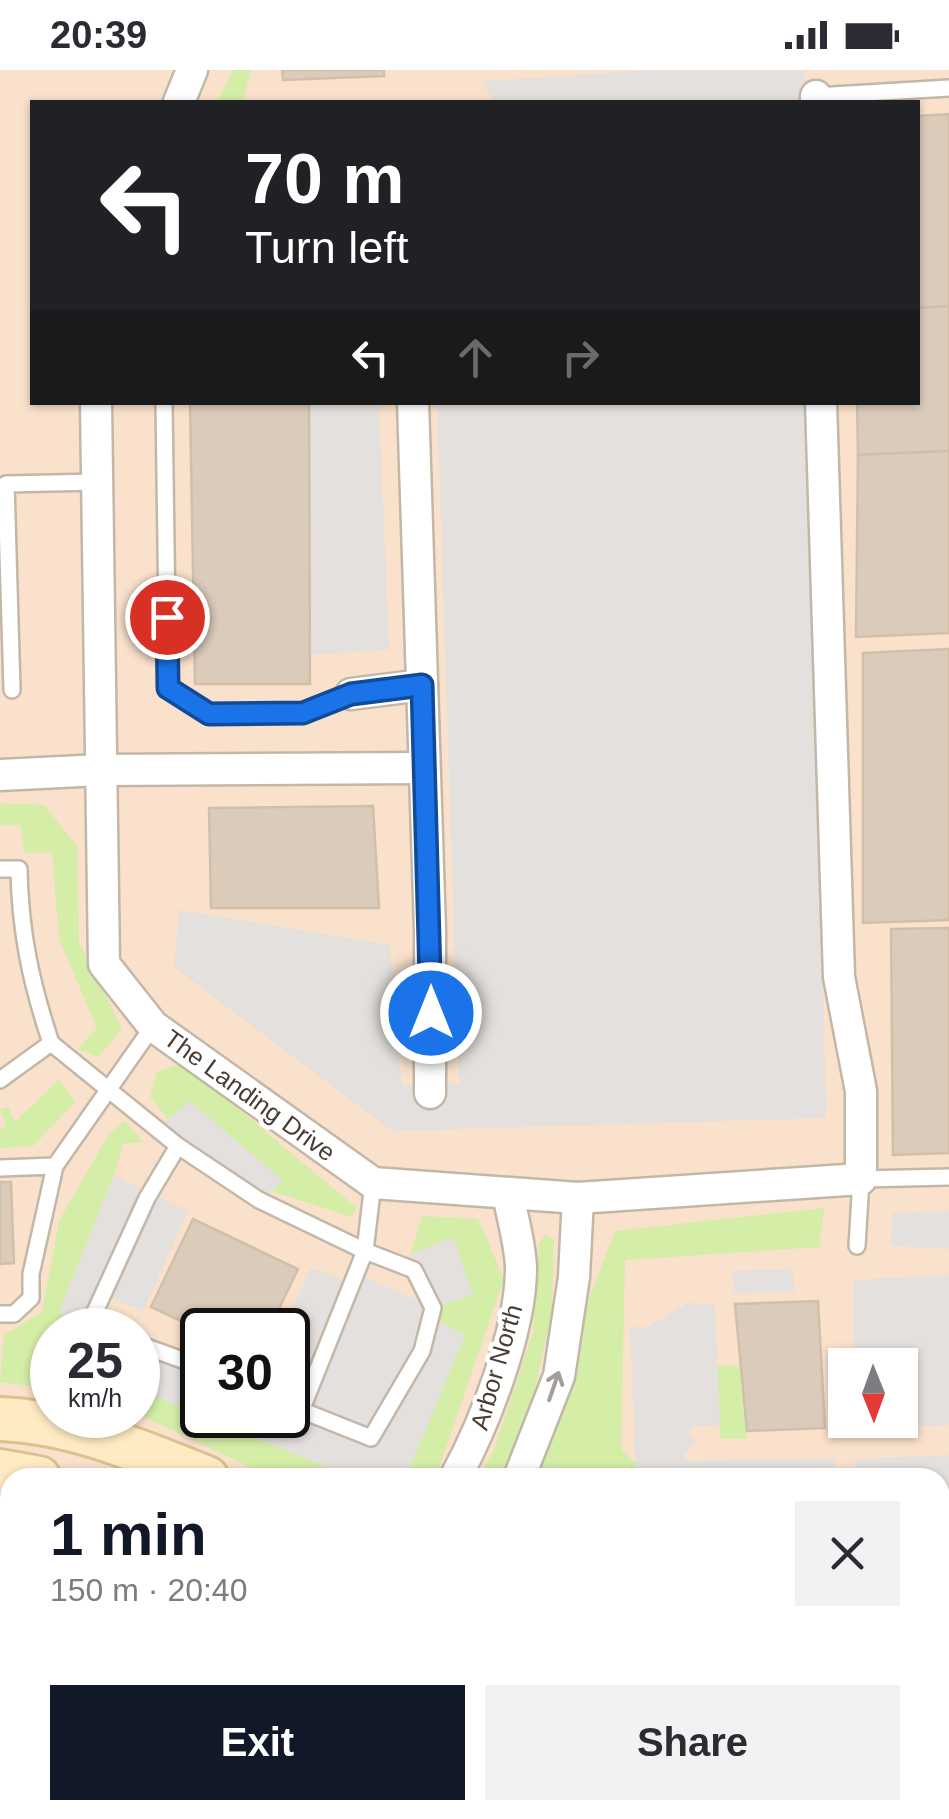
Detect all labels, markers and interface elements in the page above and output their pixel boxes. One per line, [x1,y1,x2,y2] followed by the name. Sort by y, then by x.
[50,14,147,56] text: 20:39
[80,140,210,270] icon: left
[245,140,405,218] text: 70 m
[245,222,408,273] text: Turn left
[343,330,398,385] icon: left
[448,330,503,385] icon: ahead
[553,330,608,385] icon: right
[125,575,210,660] pin
[140,590,195,645] icon: arrive
[379,961,483,1065] position arrow
[159,1024,341,1166] street label: The Landing Drive
[465,1301,527,1433] street label: Arbor North
[180,1308,310,1438] speed limit sign: 30
[67,1333,123,1389] text: 25
[828,1348,918,1438] north arrow
[828,1348,918,1438] map controls
[546,1371,564,1403] one-way arrow
[68,1384,122,1412] text: km/h
[50,1501,207,1568] text: 1 min
[795,1501,900,1606] button: close
[50,1572,247,1608] text: 150 m · 20:40
[50,1685,465,1800] button: Exit
[485,1685,900,1800] button: Share

